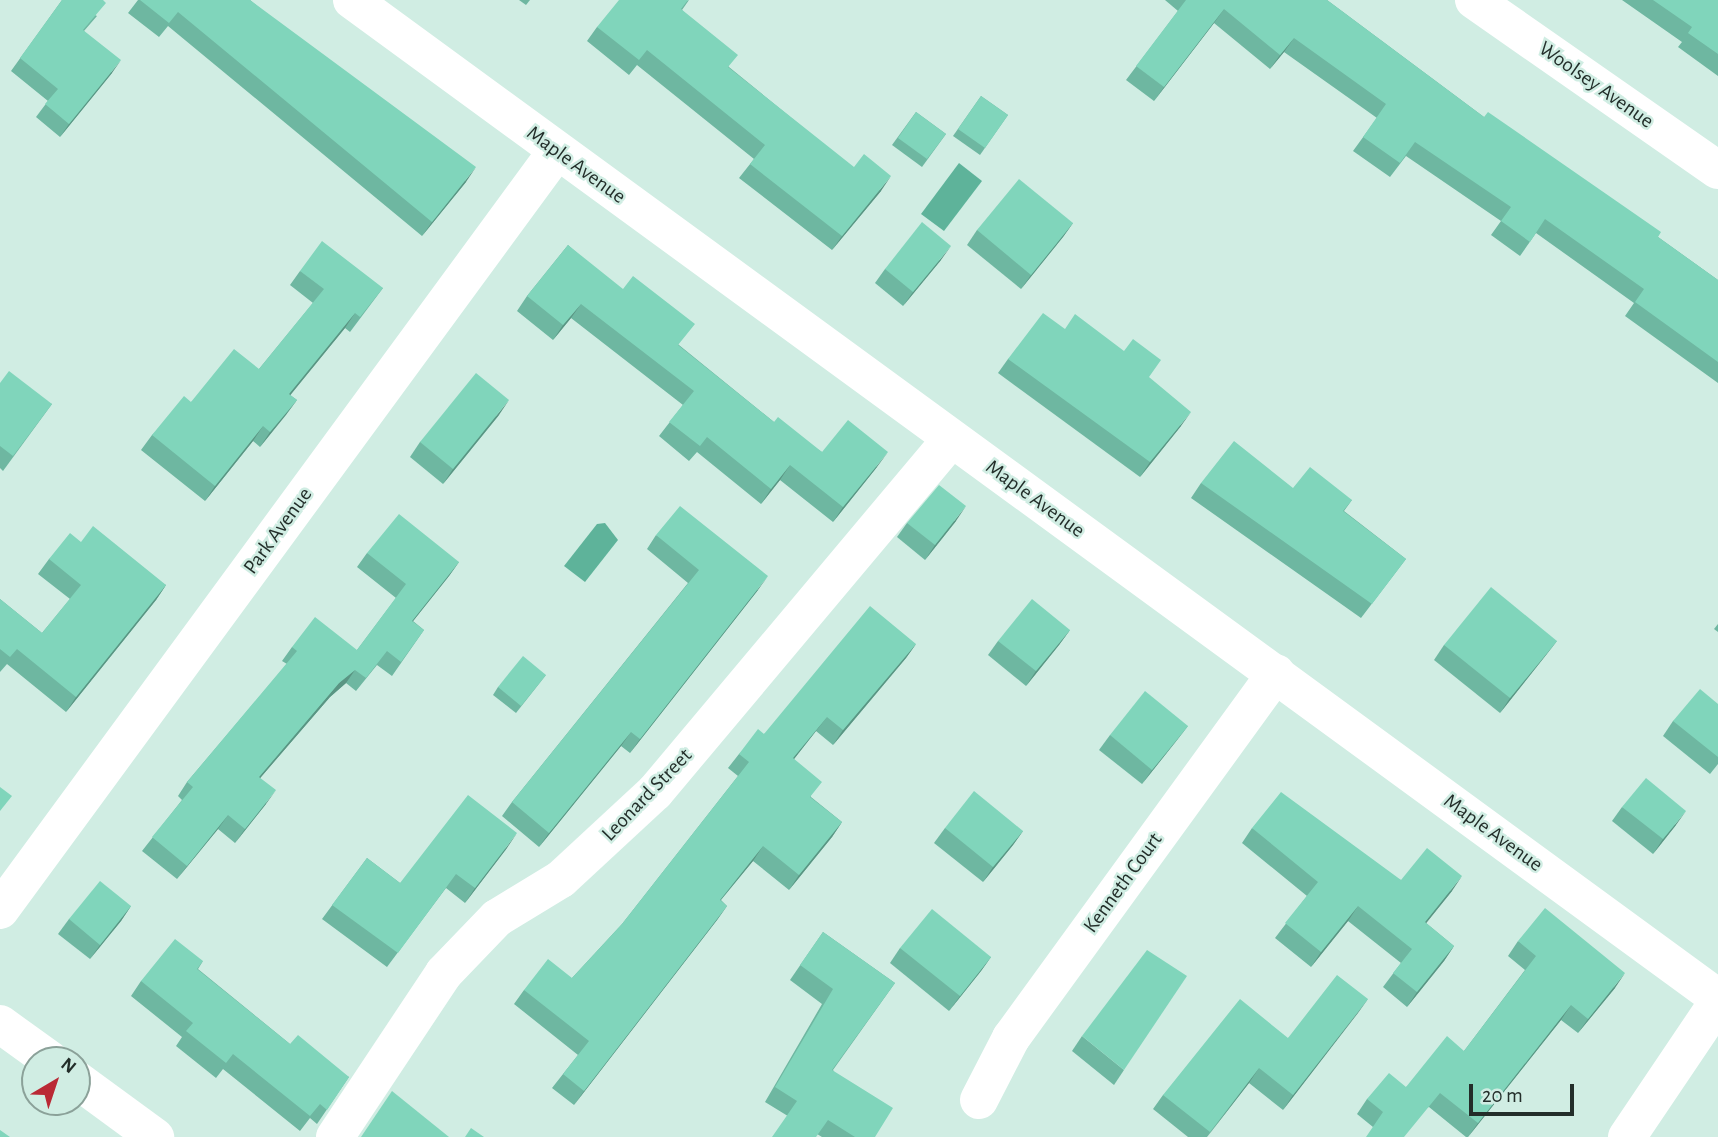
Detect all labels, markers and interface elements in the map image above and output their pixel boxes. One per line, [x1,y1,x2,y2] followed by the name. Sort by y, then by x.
[1534,36,1658,134] street label: Woolsey Avenue
[522,121,630,209] street label: Maple Avenue
[981,455,1089,543] street label: Maple Avenue
[238,483,318,579] street label: Park Avenue
[597,743,697,847] street label: Leonard Street
[1439,789,1547,877] street label: Maple Avenue
[1078,828,1168,938] street label: Kenneth Court
[21,1046,91,1116] north arrow
[57,1054,79,1077] text: N
[1473,1070,1578,1114] scale bar
[1482,1085,1523,1106] text: 20 m

